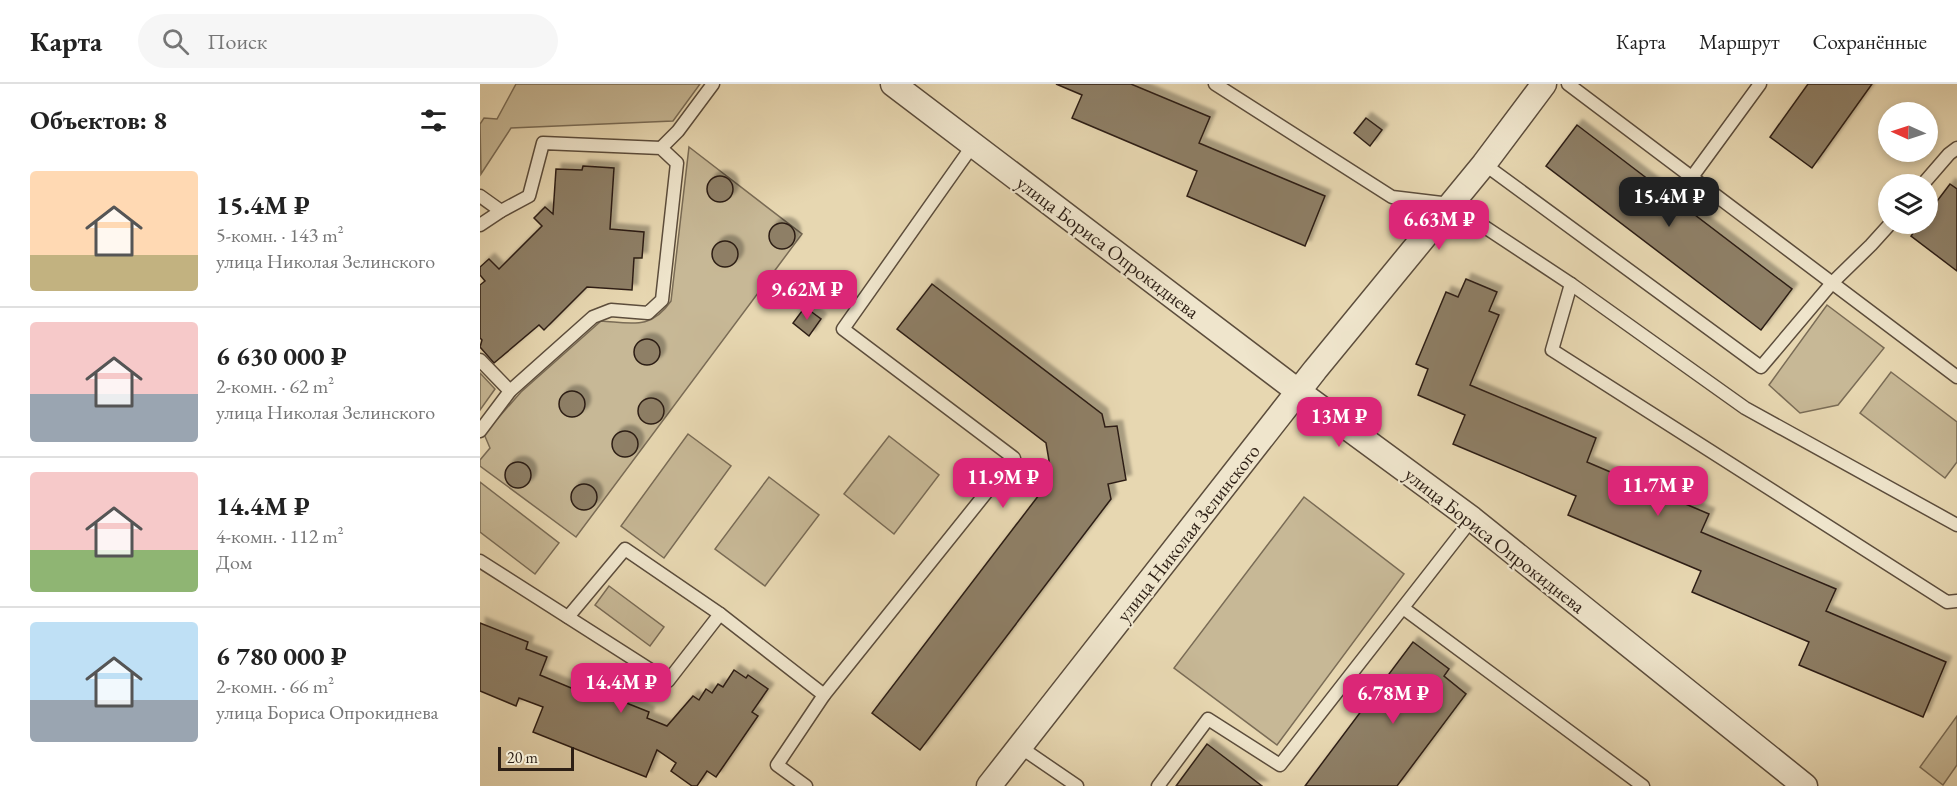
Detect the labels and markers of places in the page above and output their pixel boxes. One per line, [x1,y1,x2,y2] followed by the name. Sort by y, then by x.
[1614,177,1724,228] pin: 15.4M ₽
[1384,200,1494,251] pin: 6.63M ₽
[752,270,862,321] pin: 9.62M ₽
[1297,397,1381,448] pin: 13M ₽
[948,458,1058,509] pin: 11.9M ₽
[1603,466,1713,517] pin: 11.7M ₽
[566,663,676,714] pin: 14.4M ₽
[1338,674,1448,725] pin: 6.78M ₽

